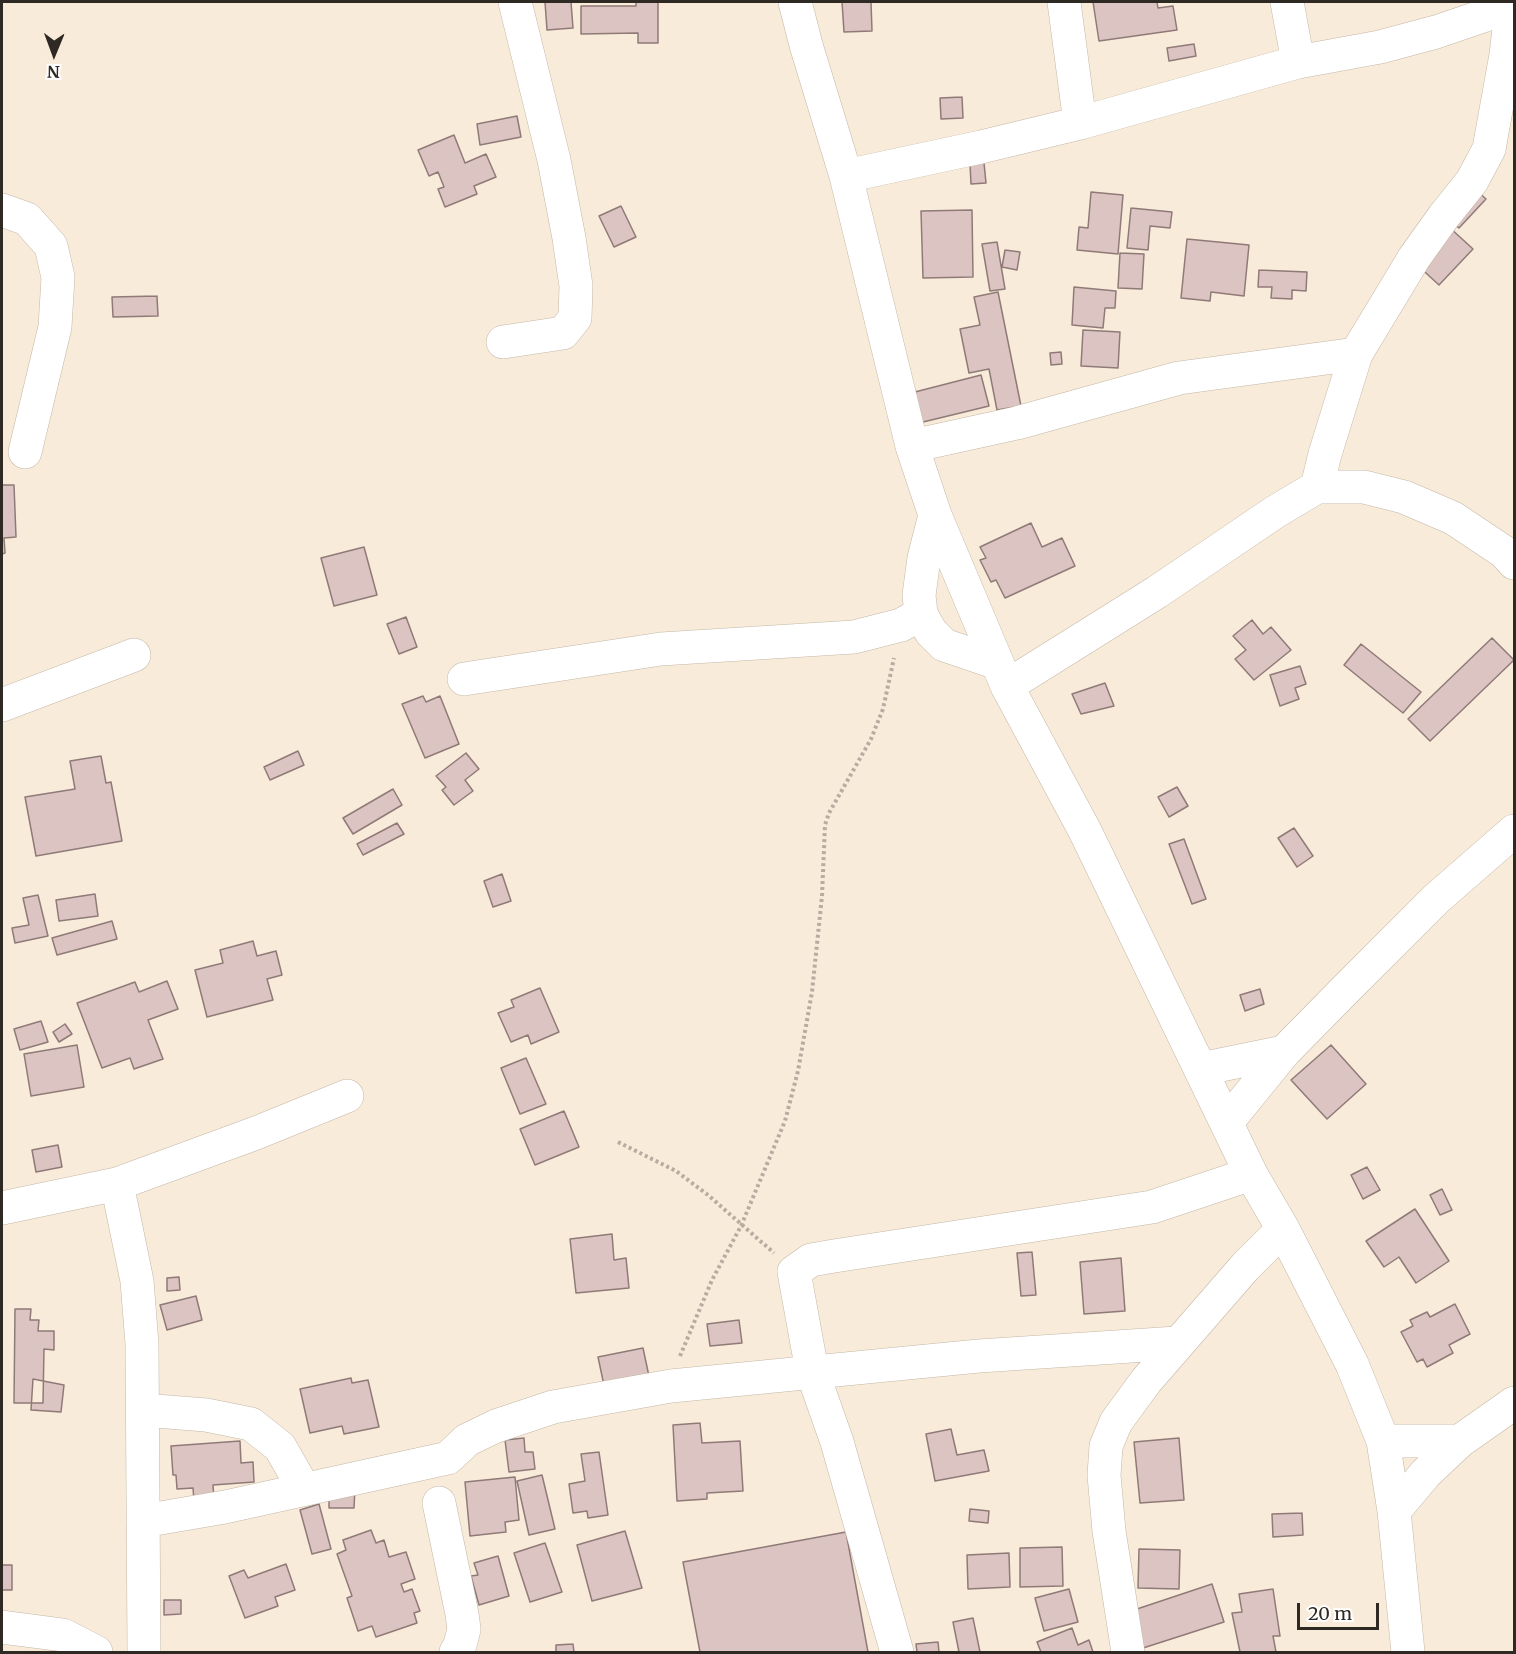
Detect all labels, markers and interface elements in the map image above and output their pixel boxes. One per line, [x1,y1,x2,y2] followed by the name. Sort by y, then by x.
[24,24,84,84] north arrow
[47,62,60,82] text: N
[1300,1591,1382,1629] scale bar
[1308,1602,1352,1625] text: 20 m

